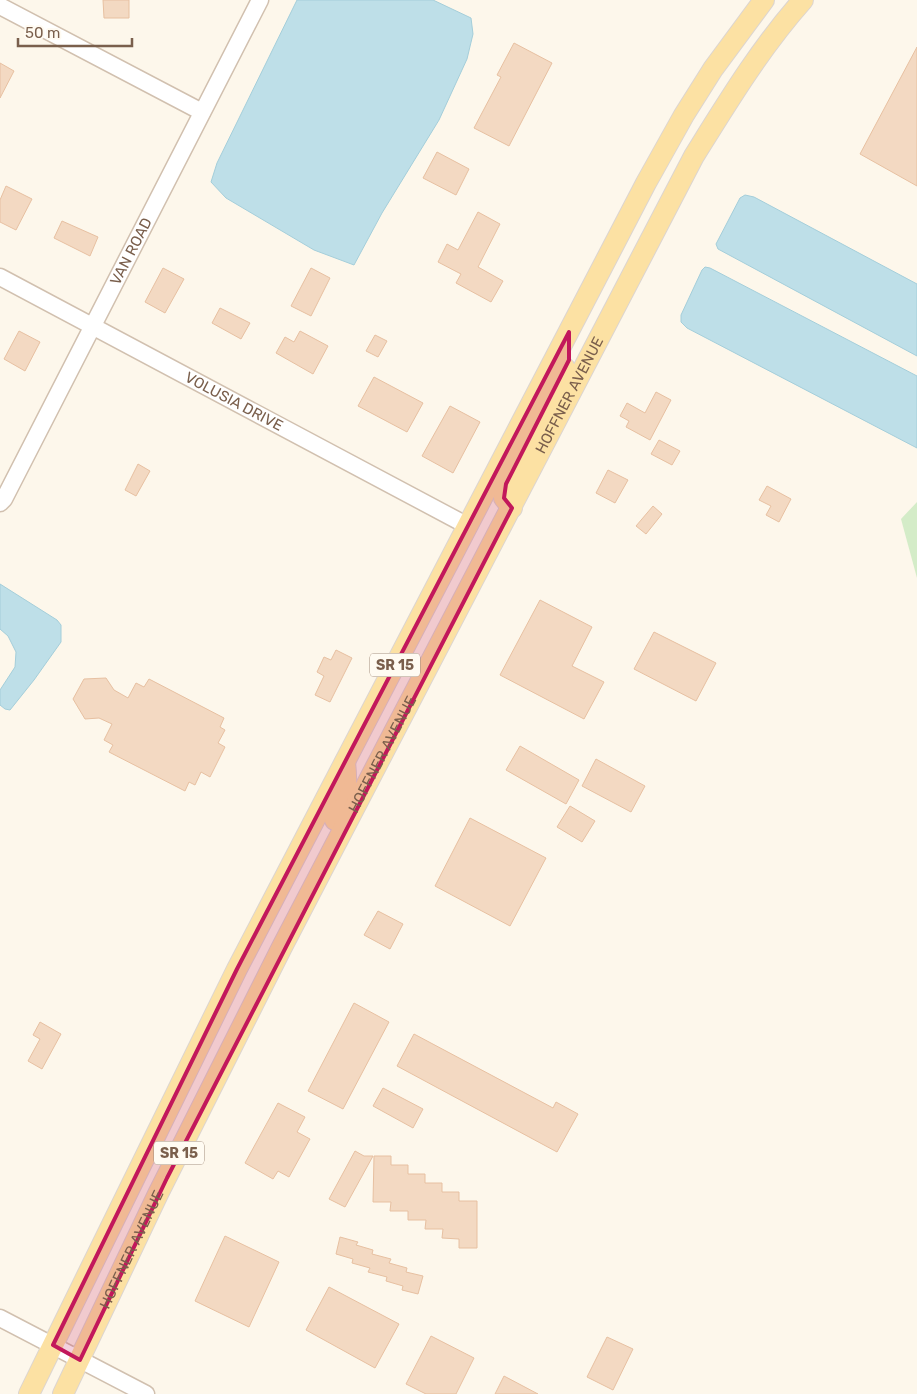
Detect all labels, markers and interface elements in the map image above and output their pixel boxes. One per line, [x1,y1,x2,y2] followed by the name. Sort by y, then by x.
[18,15,131,47] scale bar
[25,24,60,42] text: 50 m
[106,215,156,288] street label: VAN ROAD
[532,334,607,457] street label: HOFFNER AVENUE
[182,368,286,435] street label: VOLUSIA DRIVE
[370,654,420,676] road number: SR 15
[344,693,420,816] street label: HOFFNER AVENUE
[154,1142,204,1164] road number: SR 15
[96,1187,168,1312] street label: HOFFNER AVENUE

